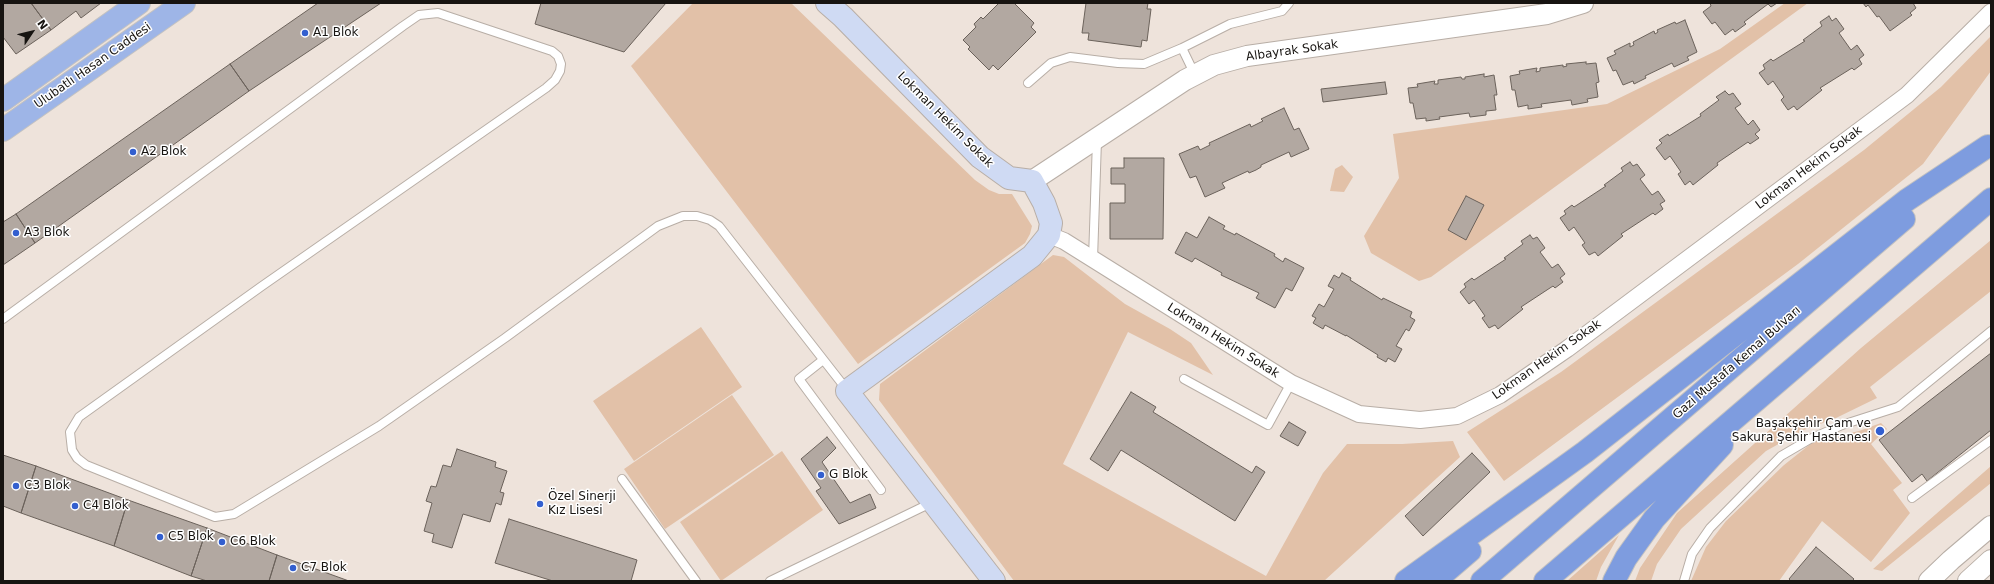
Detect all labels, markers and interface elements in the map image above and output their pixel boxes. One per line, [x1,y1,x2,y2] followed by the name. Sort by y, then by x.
[12,12,52,52] north arrow
[34,17,50,32] text: N
[32,20,154,112] street label: Ulubatlı Hasan Caddesi
[313,26,359,40] place label: A1 Blok
[300,28,310,38] marker: A1 Blok
[1245,37,1339,65] street label: Albayrak Sokak
[894,69,996,171] street label: Lokman Hekim Sokak
[1753,123,1865,213] street label: Lokman Hekim Sokak
[141,145,187,159] place label: A2 Blok
[128,147,138,157] marker: A2 Blok
[24,226,70,240] place label: A3 Blok
[11,228,21,238] marker: A3 Blok
[1164,301,1282,381] street label: Lokman Hekim Sokak
[1670,304,1804,422] street label: Gazi Mustafa Kemal Bulvarı
[1490,317,1604,403] street label: Lokman Hekim Sokak
[1732,417,1871,445] place label: Başakşehir Çam ve Sakura Şehir Hastanesi
[1874,425,1886,437] marker: Başakşehir Çam ve Sakura Şehir Hastanesi
[829,468,868,482] place label: G Blok
[816,470,826,480] marker: G Blok
[24,479,70,493] place label: C3 Blok
[11,481,21,491] marker: C3 Blok
[548,490,616,518] place label: Özel Sinerji Kız Lisesi
[83,499,129,513] place label: C4 Blok
[535,499,545,509] marker: Özel Sinerji Kız Lisesi
[70,501,80,511] marker: C4 Blok
[168,530,214,544] place label: C5 Blok
[155,532,165,542] marker: C5 Blok
[230,535,276,549] place label: C6 Blok
[217,537,227,547] marker: C6 Blok
[301,561,347,575] place label: C7 Blok
[288,563,298,573] marker: C7 Blok

